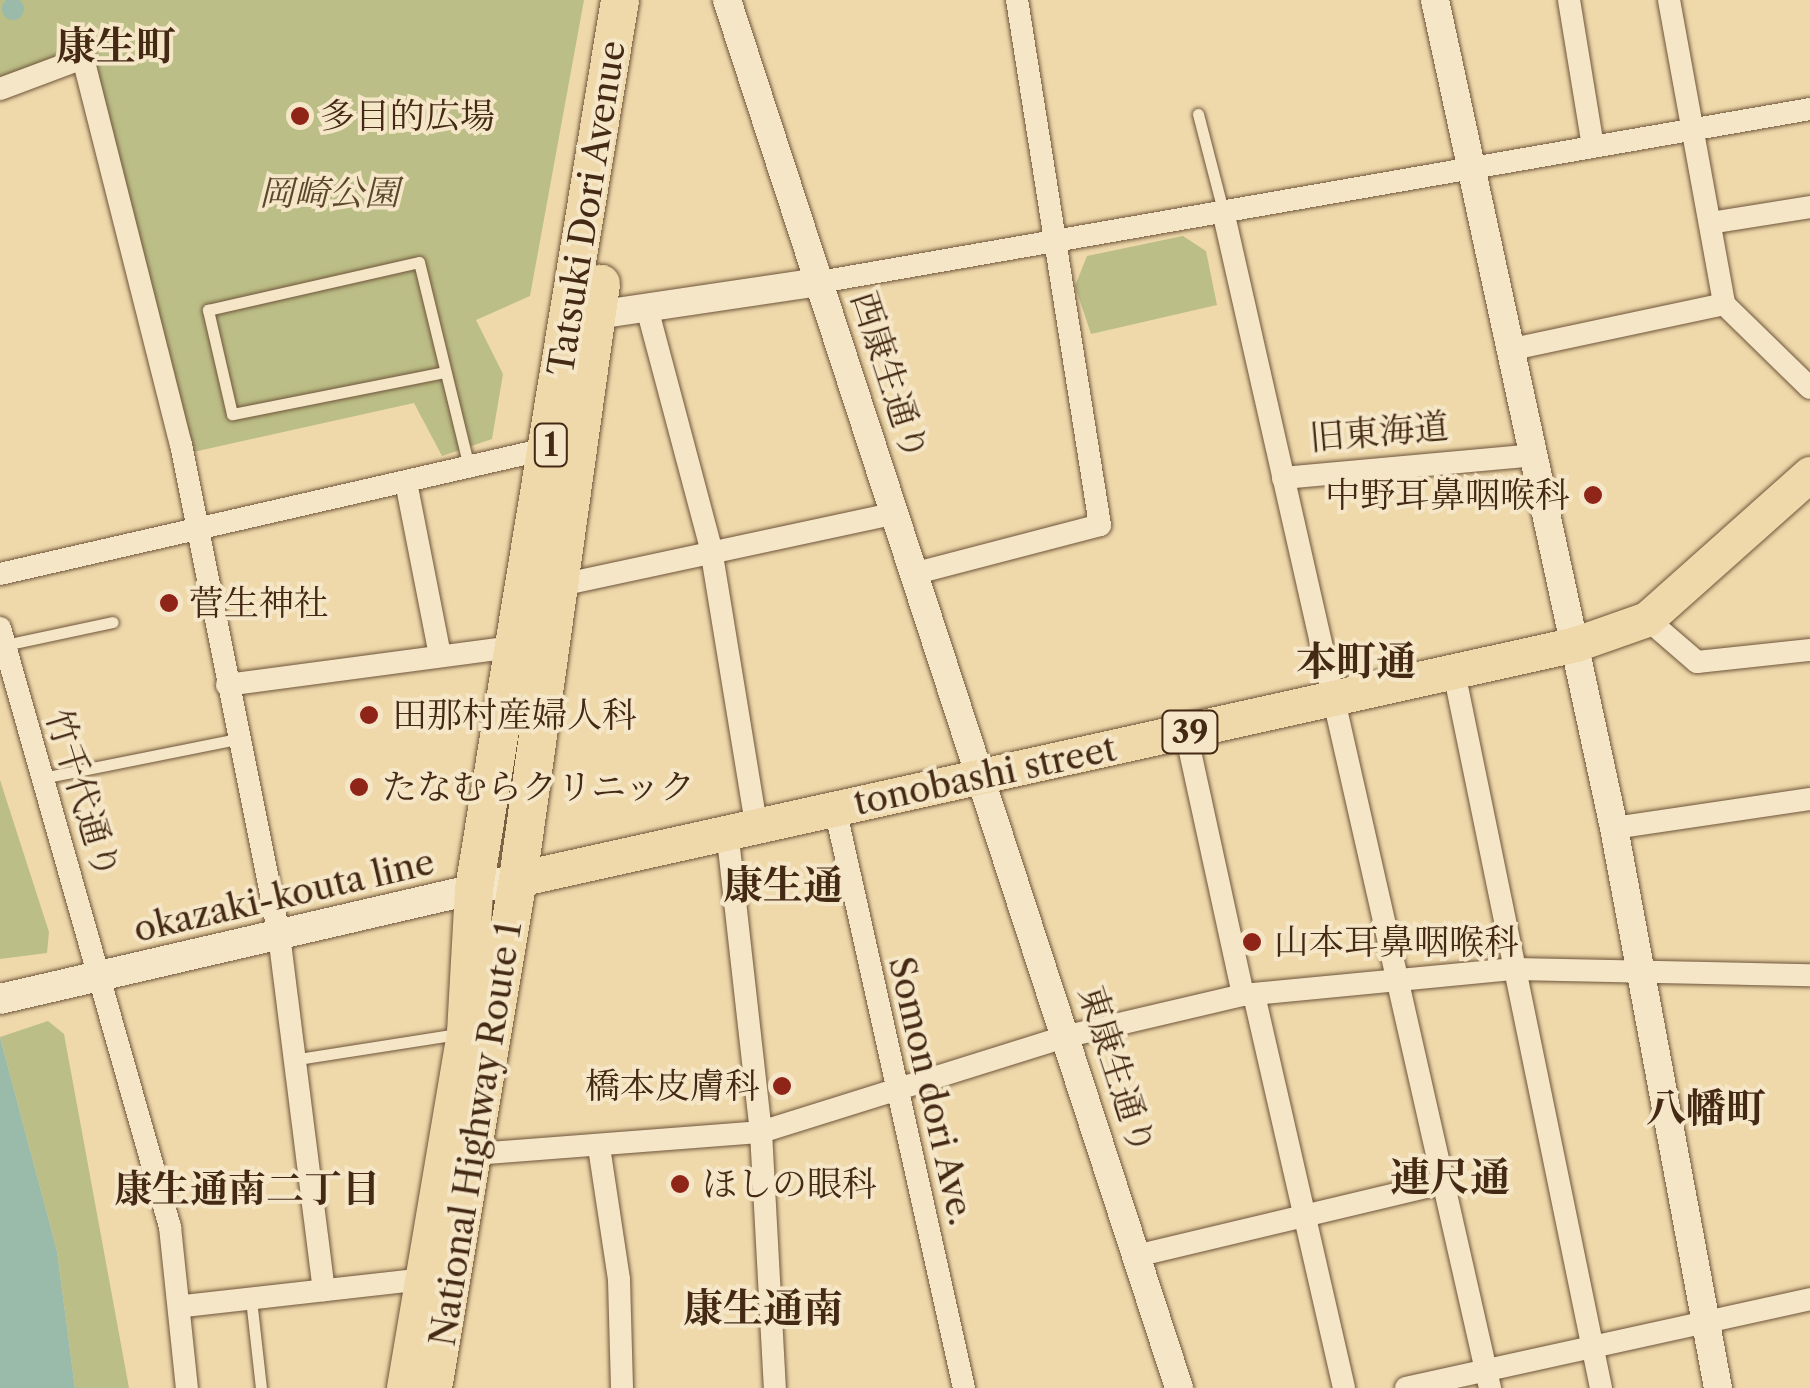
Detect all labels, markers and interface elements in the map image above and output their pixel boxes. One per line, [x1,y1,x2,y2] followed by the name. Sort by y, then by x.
[56,22,176,70] district label: 康生町
[540,37,634,379] street label: Tatsuki Dori Avenue
[320,95,495,137] place label: 多目的広場
[289,105,311,127] marker: 多目的広場
[259,172,399,214] park label: 岡崎公園
[843,286,937,466] street label: 西康生通り
[1307,405,1451,459] street label: 旧東海道
[534,418,568,472] road number: 1
[1325,474,1570,516] place label: 中野耳鼻咽喉科
[1580,482,1606,508] marker: 中野耳鼻咽喉科
[189,582,329,624] place label: 菅生神社
[158,592,180,614] marker: 菅生神社
[1296,637,1416,685] district label: 本町通
[392,694,637,736] place label: 田那村産婦人科
[356,702,382,728] marker: 田那村産婦人科
[37,704,129,884] street label: 竹千代通り
[1160,705,1220,759] road number: 39
[850,728,1120,824] street label: tonobashi street
[382,766,697,808] place label: たなむらクリニック
[346,774,372,800] marker: たなむらクリニック
[129,841,439,951] street label: okazaki-kouta line
[723,861,843,909] district label: 康生通
[422,918,530,1350] street label: National Highway Route 1
[1274,921,1519,963] place label: 山本耳鼻咽喉科
[1239,929,1265,955] marker: 山本耳鼻咽喉科
[880,952,982,1230] street label: Somon dori Ave.
[1070,980,1164,1160] street label: 東康生通り
[585,1065,760,1107] place label: 橋本皮膚科
[769,1073,795,1099] marker: 橋本皮膚科
[1646,1084,1766,1132] district label: 八幡町
[1390,1153,1510,1201] district label: 連尺通
[702,1163,877,1205] place label: ほしの眼科
[114,1166,380,1212] district label: 康生通南二丁目
[667,1171,693,1197] marker: ほしの眼科
[683,1284,843,1332] district label: 康生通南

